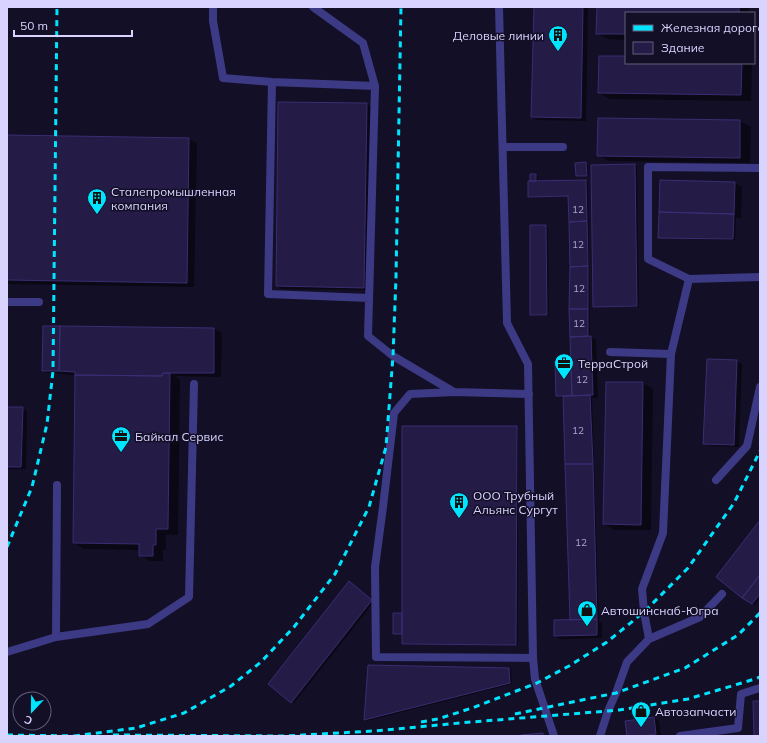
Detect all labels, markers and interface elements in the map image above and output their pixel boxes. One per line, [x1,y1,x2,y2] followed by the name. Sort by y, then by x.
[14,12,132,38] scale bar
[625,12,755,64] legend
[20,18,48,33] text: 50 m
[661,20,765,35] text: Железная дорога
[547,24,569,52] building icon: Деловые линии
[453,28,544,43] place label: Деловые линии
[661,40,705,55] text: Здание
[111,184,236,213] place label: Сталепромышленная компания
[86,187,108,215] building icon: Сталепромышленная компания
[572,203,584,216] house number: 12
[572,238,584,251] house number: 12
[573,282,585,295] house number: 12
[573,317,585,330] house number: 12
[553,352,575,380] office icon: ТерраСтрой
[578,356,648,371] place label: ТерраСтрой
[576,373,588,386] house number: 12
[572,424,584,437] house number: 12
[110,425,132,453] office icon: Байкал Сервис
[135,429,224,444] place label: Байкал Сервис
[473,488,558,517] place label: ООО Трубный Альянс Сургут
[448,491,470,519] building icon: ООО Трубный Альянс Сургут
[575,536,587,549] house number: 12
[576,599,598,627] shop icon: Автошинснаб-Югра
[601,603,719,618] place label: Автошинснаб-Югра
[12,691,52,731] north arrow
[630,700,652,728] shop icon: Автозапчасти
[655,704,736,719] place label: Автозапчасти
[22,712,34,728] text: С

